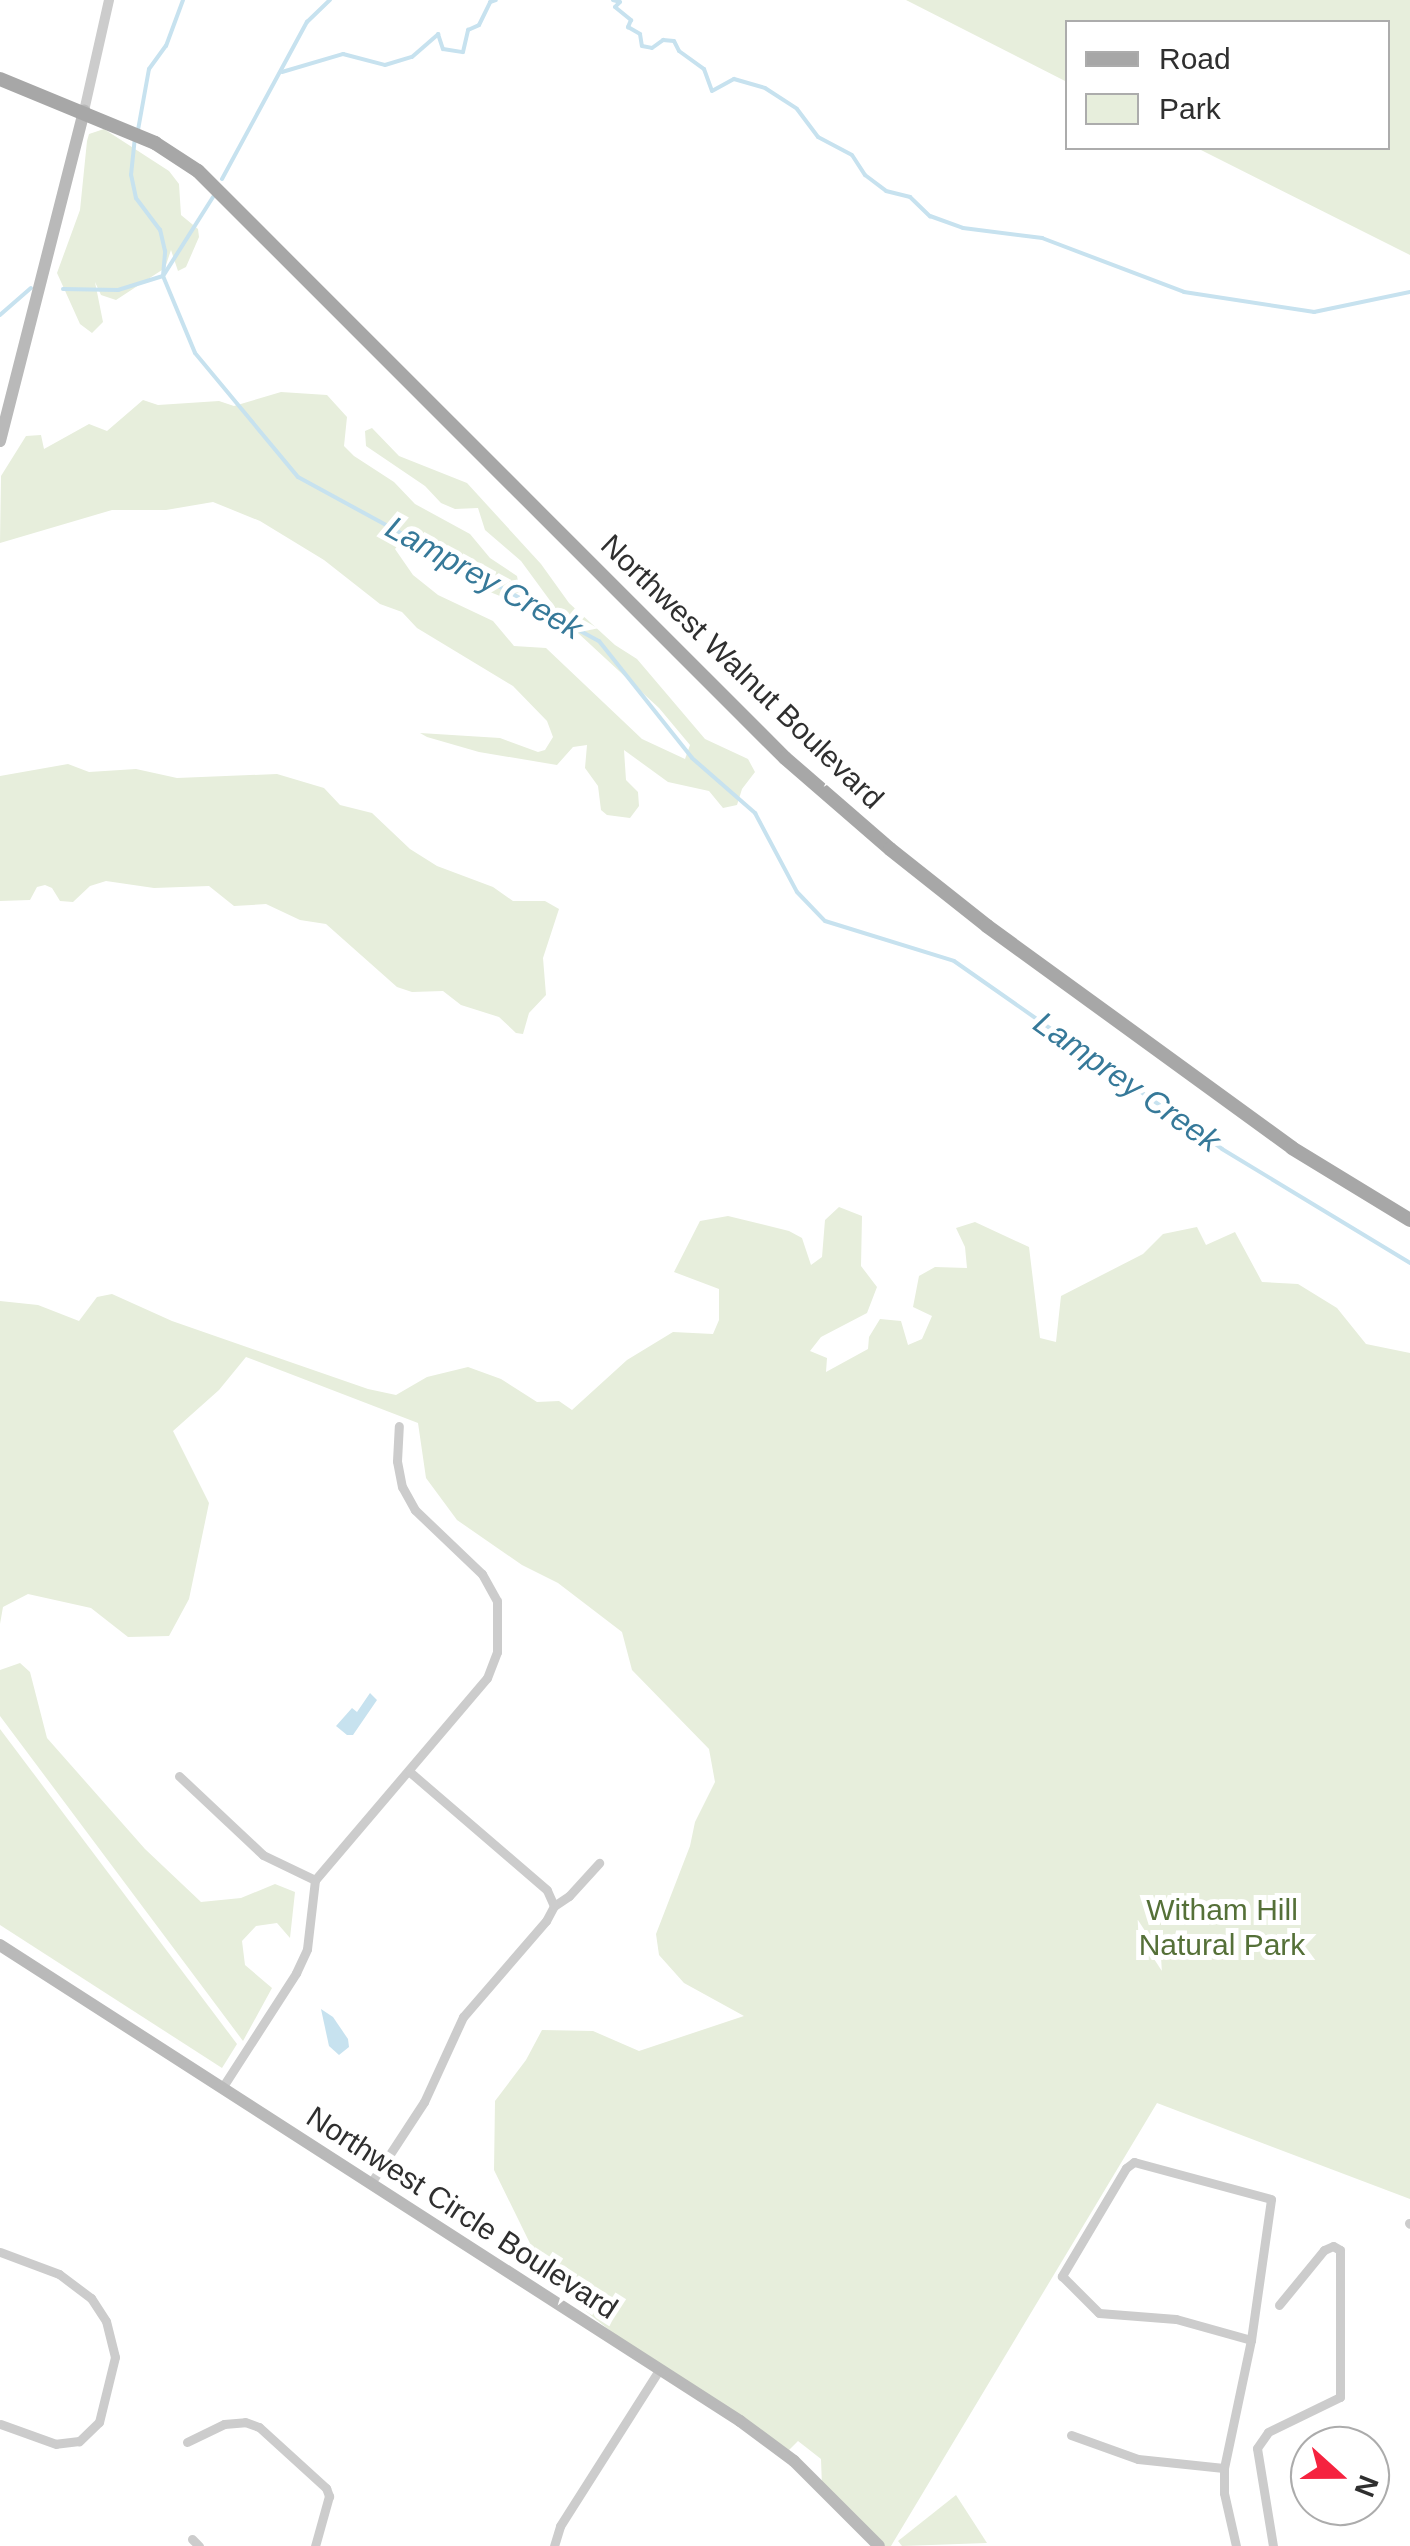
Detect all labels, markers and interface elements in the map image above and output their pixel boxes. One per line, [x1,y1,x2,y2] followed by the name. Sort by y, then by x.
[1065,20,1390,150] legend
[1159,42,1231,75] text: Road
[1159,92,1221,125] text: Park
[379,508,589,648] water label: Lamprey Creek
[593,527,891,817] street label: Northwest Walnut Boulevard
[1026,1004,1228,1160] water label: Lamprey Creek
[1139,1892,1305,1962] park label: Witham Hill Natural Park
[300,2099,624,2327] street label: Northwest Circle Boulevard
[1290,2426,1390,2526] north arrow
[1349,2471,1385,2501] text: N

